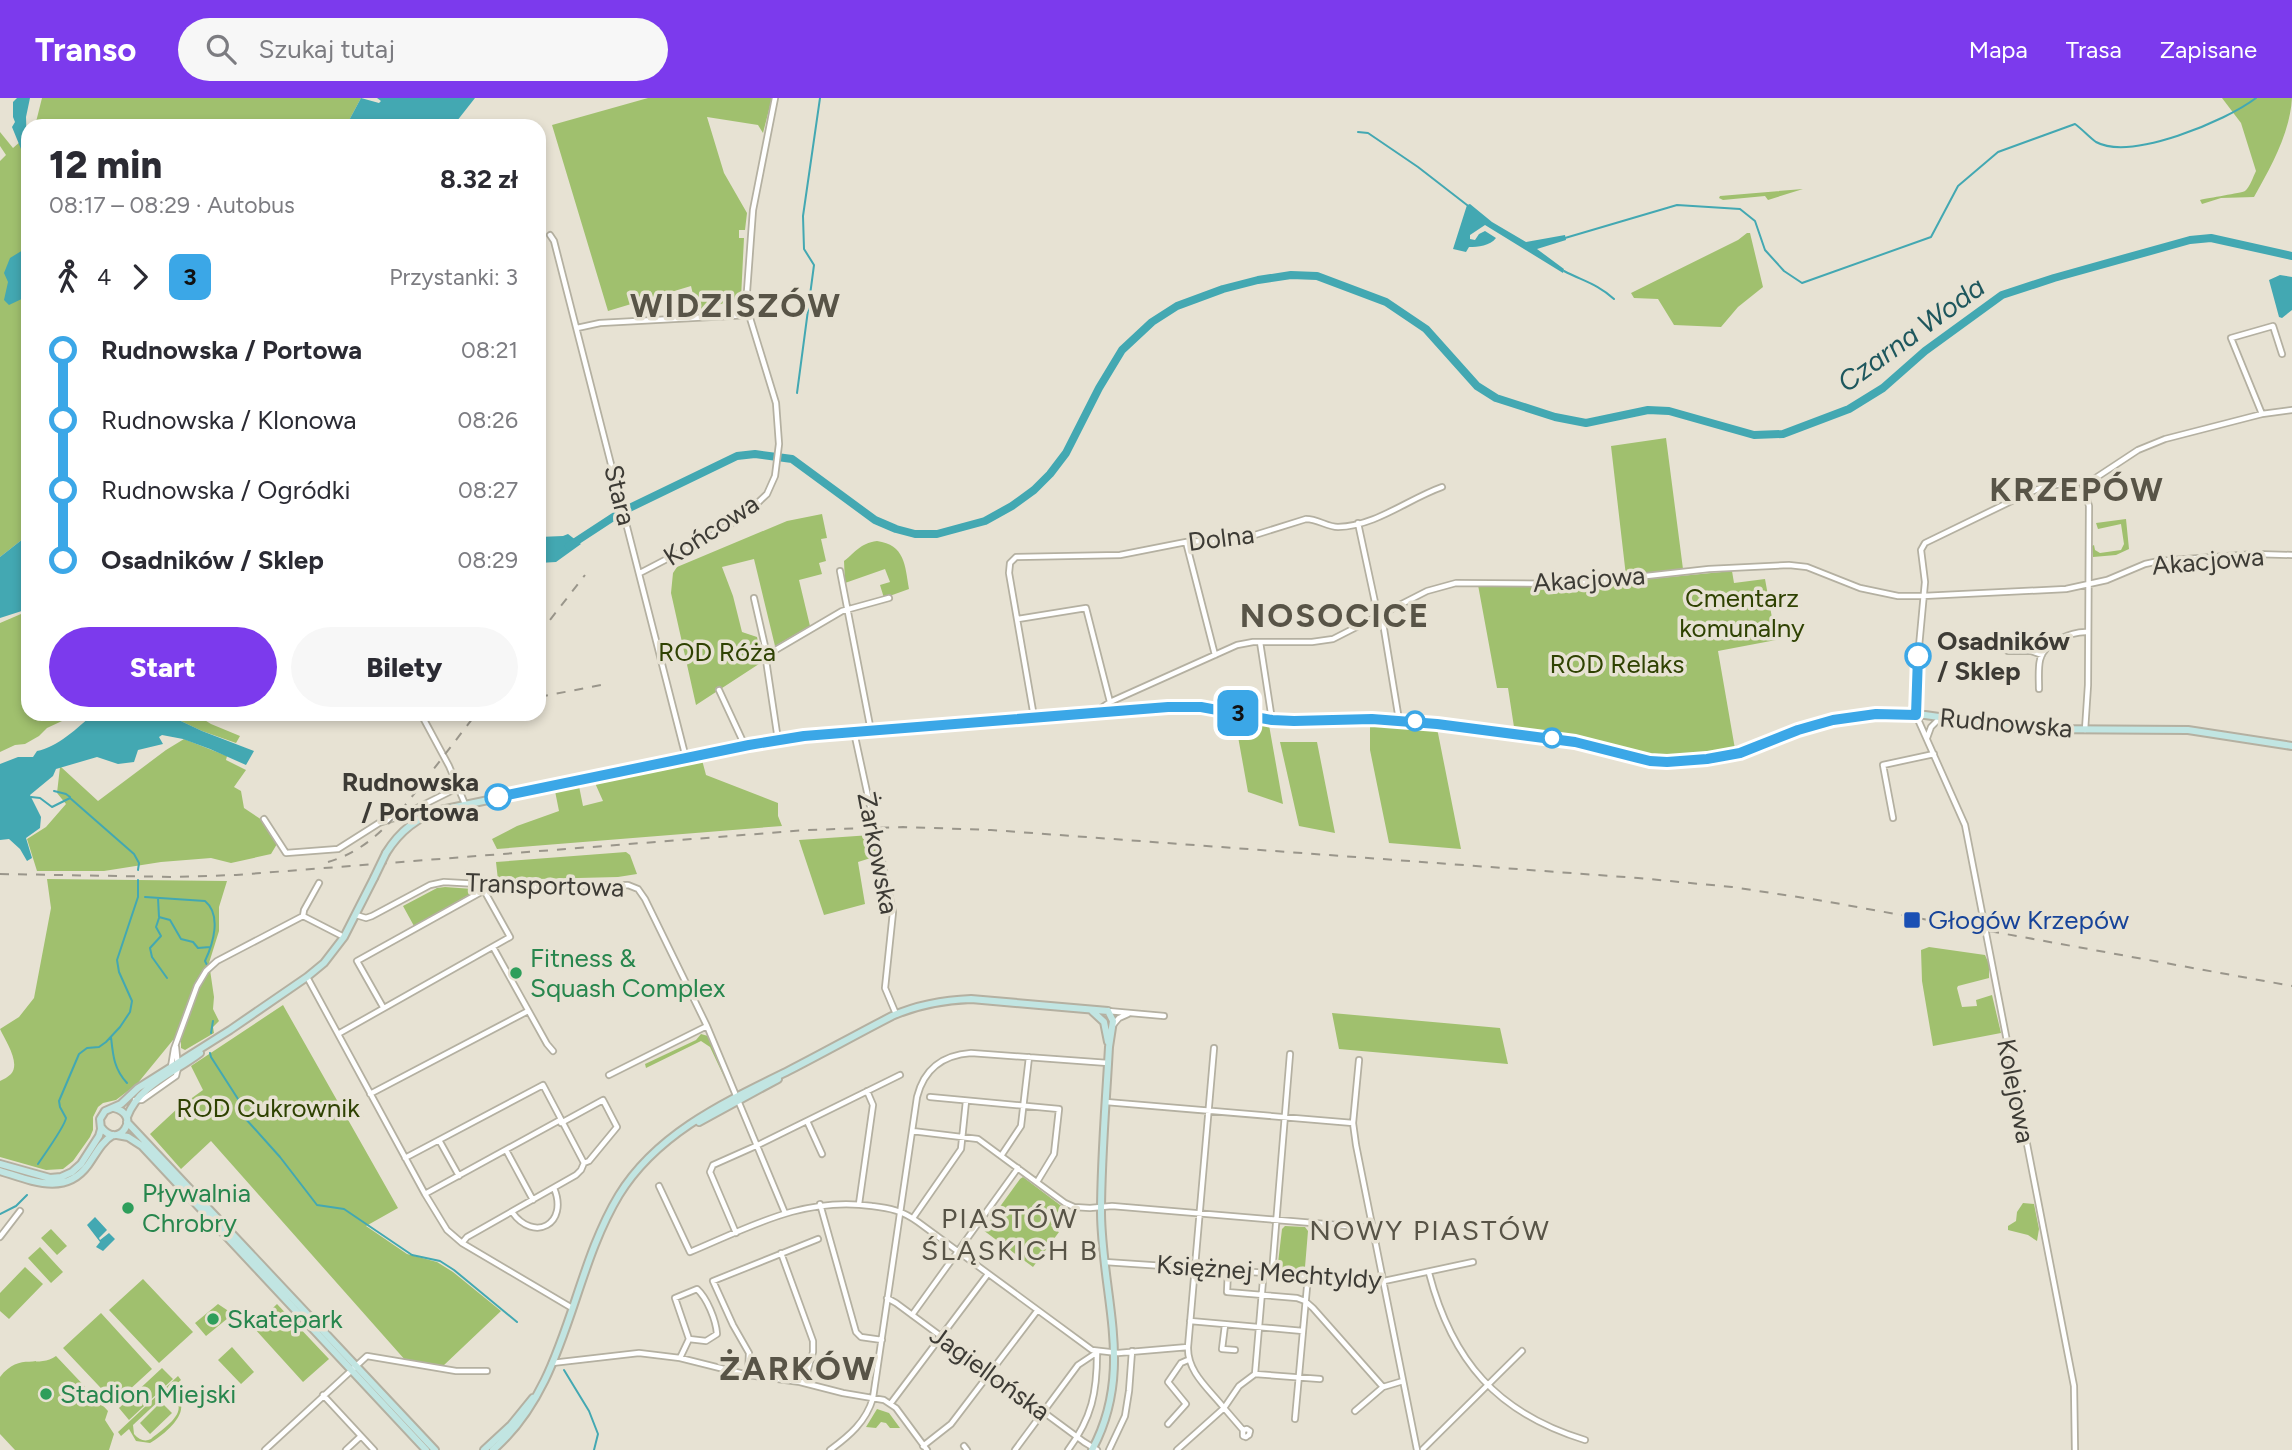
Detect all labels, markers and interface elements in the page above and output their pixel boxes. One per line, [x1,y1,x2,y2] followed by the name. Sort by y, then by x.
[178,18,668,81] search box
[35,30,136,69] text: Transo
[202,30,240,68] icon: search
[258,33,395,65] text: Szukaj tutaj
[1969,35,2028,64] text: Mapa
[2066,35,2122,64] text: Trasa
[2160,35,2257,64] text: Zapisane
[49,142,162,188] text: 12 min
[440,163,518,195] text: 8.32 zł
[49,191,295,219] text: 08:17 – 08:29 · Autobus
[49,258,87,296] icon: walk
[121,258,159,296] icon: forward
[183,262,197,291] text: 3
[97,263,111,291] text: 4
[389,263,518,291] text: Przystanki: 3
[1831,269,1991,399] water label: Czarna Woda
[630,286,842,325] district label: WIDZISZÓW
[101,334,362,366] text: Rudnowska / Portowa
[461,336,518,364] text: 08:21
[101,404,357,436] text: Rudnowska / Klonowa
[457,406,518,434] text: 08:26
[597,462,643,528] street label: Stara
[1989,470,2165,509] district label: KRZEPÓW
[101,474,351,506] text: Rudnowska / Ogródki
[458,476,518,504] text: 08:27
[657,487,765,573] street label: Końcowa
[1186,518,1256,558] street label: Dolna
[2151,540,2265,582] street label: Akacjowa
[101,544,324,576] text: Osadników / Sklep
[457,546,518,574] text: 08:29
[1532,559,1646,599] street label: Akacjowa
[1679,582,1805,644] park label: Cmentarz komunalny
[1240,596,1430,635] district label: NOSOCICE
[1937,625,2070,687] place label: Osadników / Sklep
[49,627,277,707] button: Start
[291,627,518,707] button: Bilety
[658,636,776,668] park label: ROD Róża
[1905,643,1931,669] marker: Osadników / Sklep
[1550,648,1684,680] park label: ROD Relaks
[1215,690,1261,736] line badge: 3
[1231,698,1245,727] text: 3
[1938,701,2074,745] street label: Rudnowska
[1405,711,1425,731] unlabelled marker
[1542,728,1562,748] unlabelled marker
[342,766,479,828] place label: Rudnowska / Portowa
[485,784,511,810] marker: Rudnowska / Portowa
[850,789,906,917] street label: Żarkowska
[465,866,625,904] street label: Transportowa
[1928,904,2130,936] place label: Głogów Krzepów
[1902,910,1922,930] marker: Głogów Krzepów
[530,942,726,1004] place label: Fitness & Squash Complex
[508,965,524,981] marker: Fitness & Squash Complex
[1990,1036,2042,1146] street label: Kolejowa
[176,1092,360,1124] park label: ROD Cukrownik
[142,1177,251,1239] place label: Pływalnia Chrobry
[120,1200,136,1216] marker: Pływalnia Chrobry
[921,1201,1099,1267] district label: PIASTÓW ŚLĄSKICH B
[1309,1213,1551,1247] district label: NOWY PIASTÓW
[1155,1248,1383,1296] street label: Księżnej Mechtyldy
[227,1303,343,1335] place label: Skatepark
[205,1311,221,1327] marker: Skatepark
[924,1319,1056,1427] street label: Jagiellońska
[719,1349,877,1388] district label: ŻARKÓW
[60,1378,236,1410] place label: Stadion Miejski
[38,1386,54,1402] marker: Stadion Miejski

